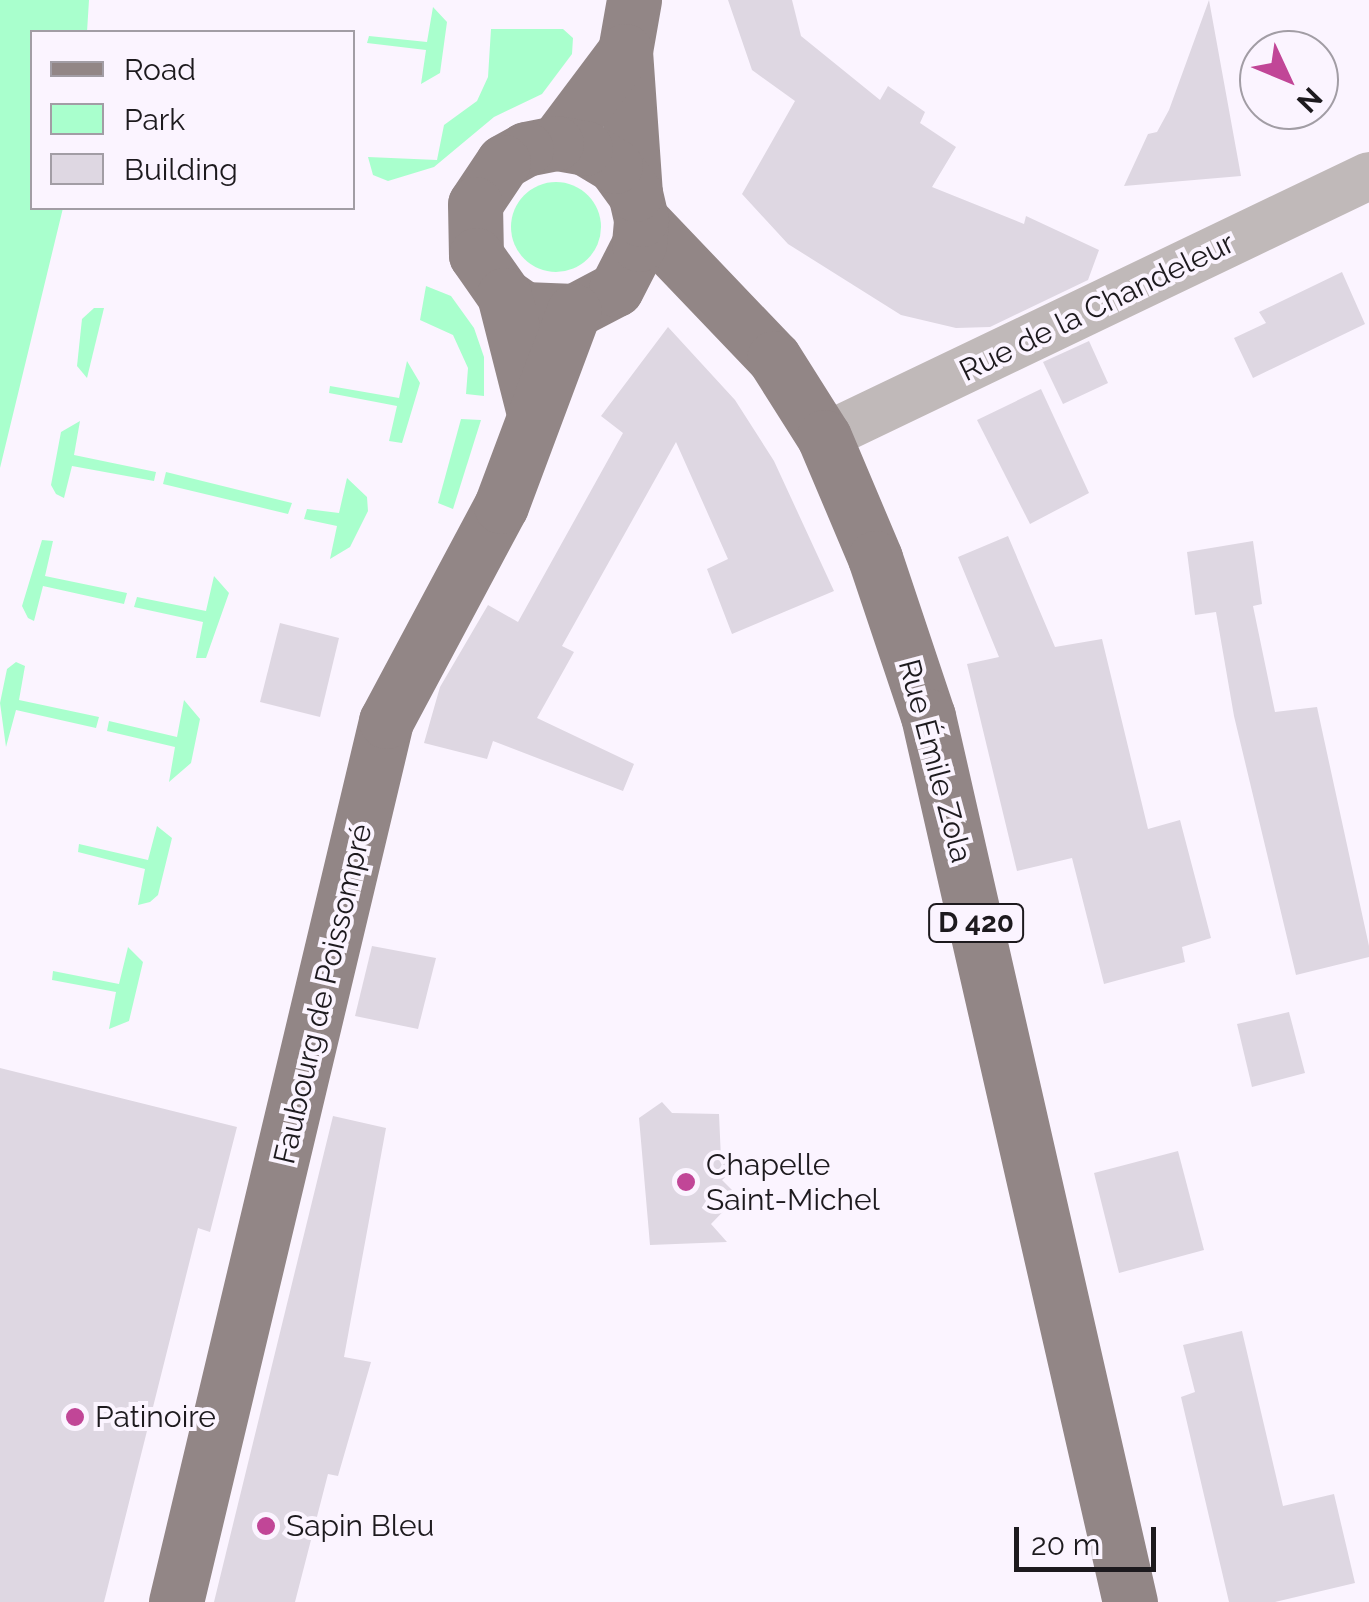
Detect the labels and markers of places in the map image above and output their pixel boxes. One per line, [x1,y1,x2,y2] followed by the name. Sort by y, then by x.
[706,1147,880,1218] place label: Chapelle Saint-Michel
[675,1171,697,1193] marker: Chapelle Saint-Michel
[95,1399,216,1435] place label: Patinoire
[64,1406,86,1428] marker: Patinoire
[286,1508,434,1544] place label: Sapin Bleu
[255,1515,277,1537] marker: Sapin Bleu

